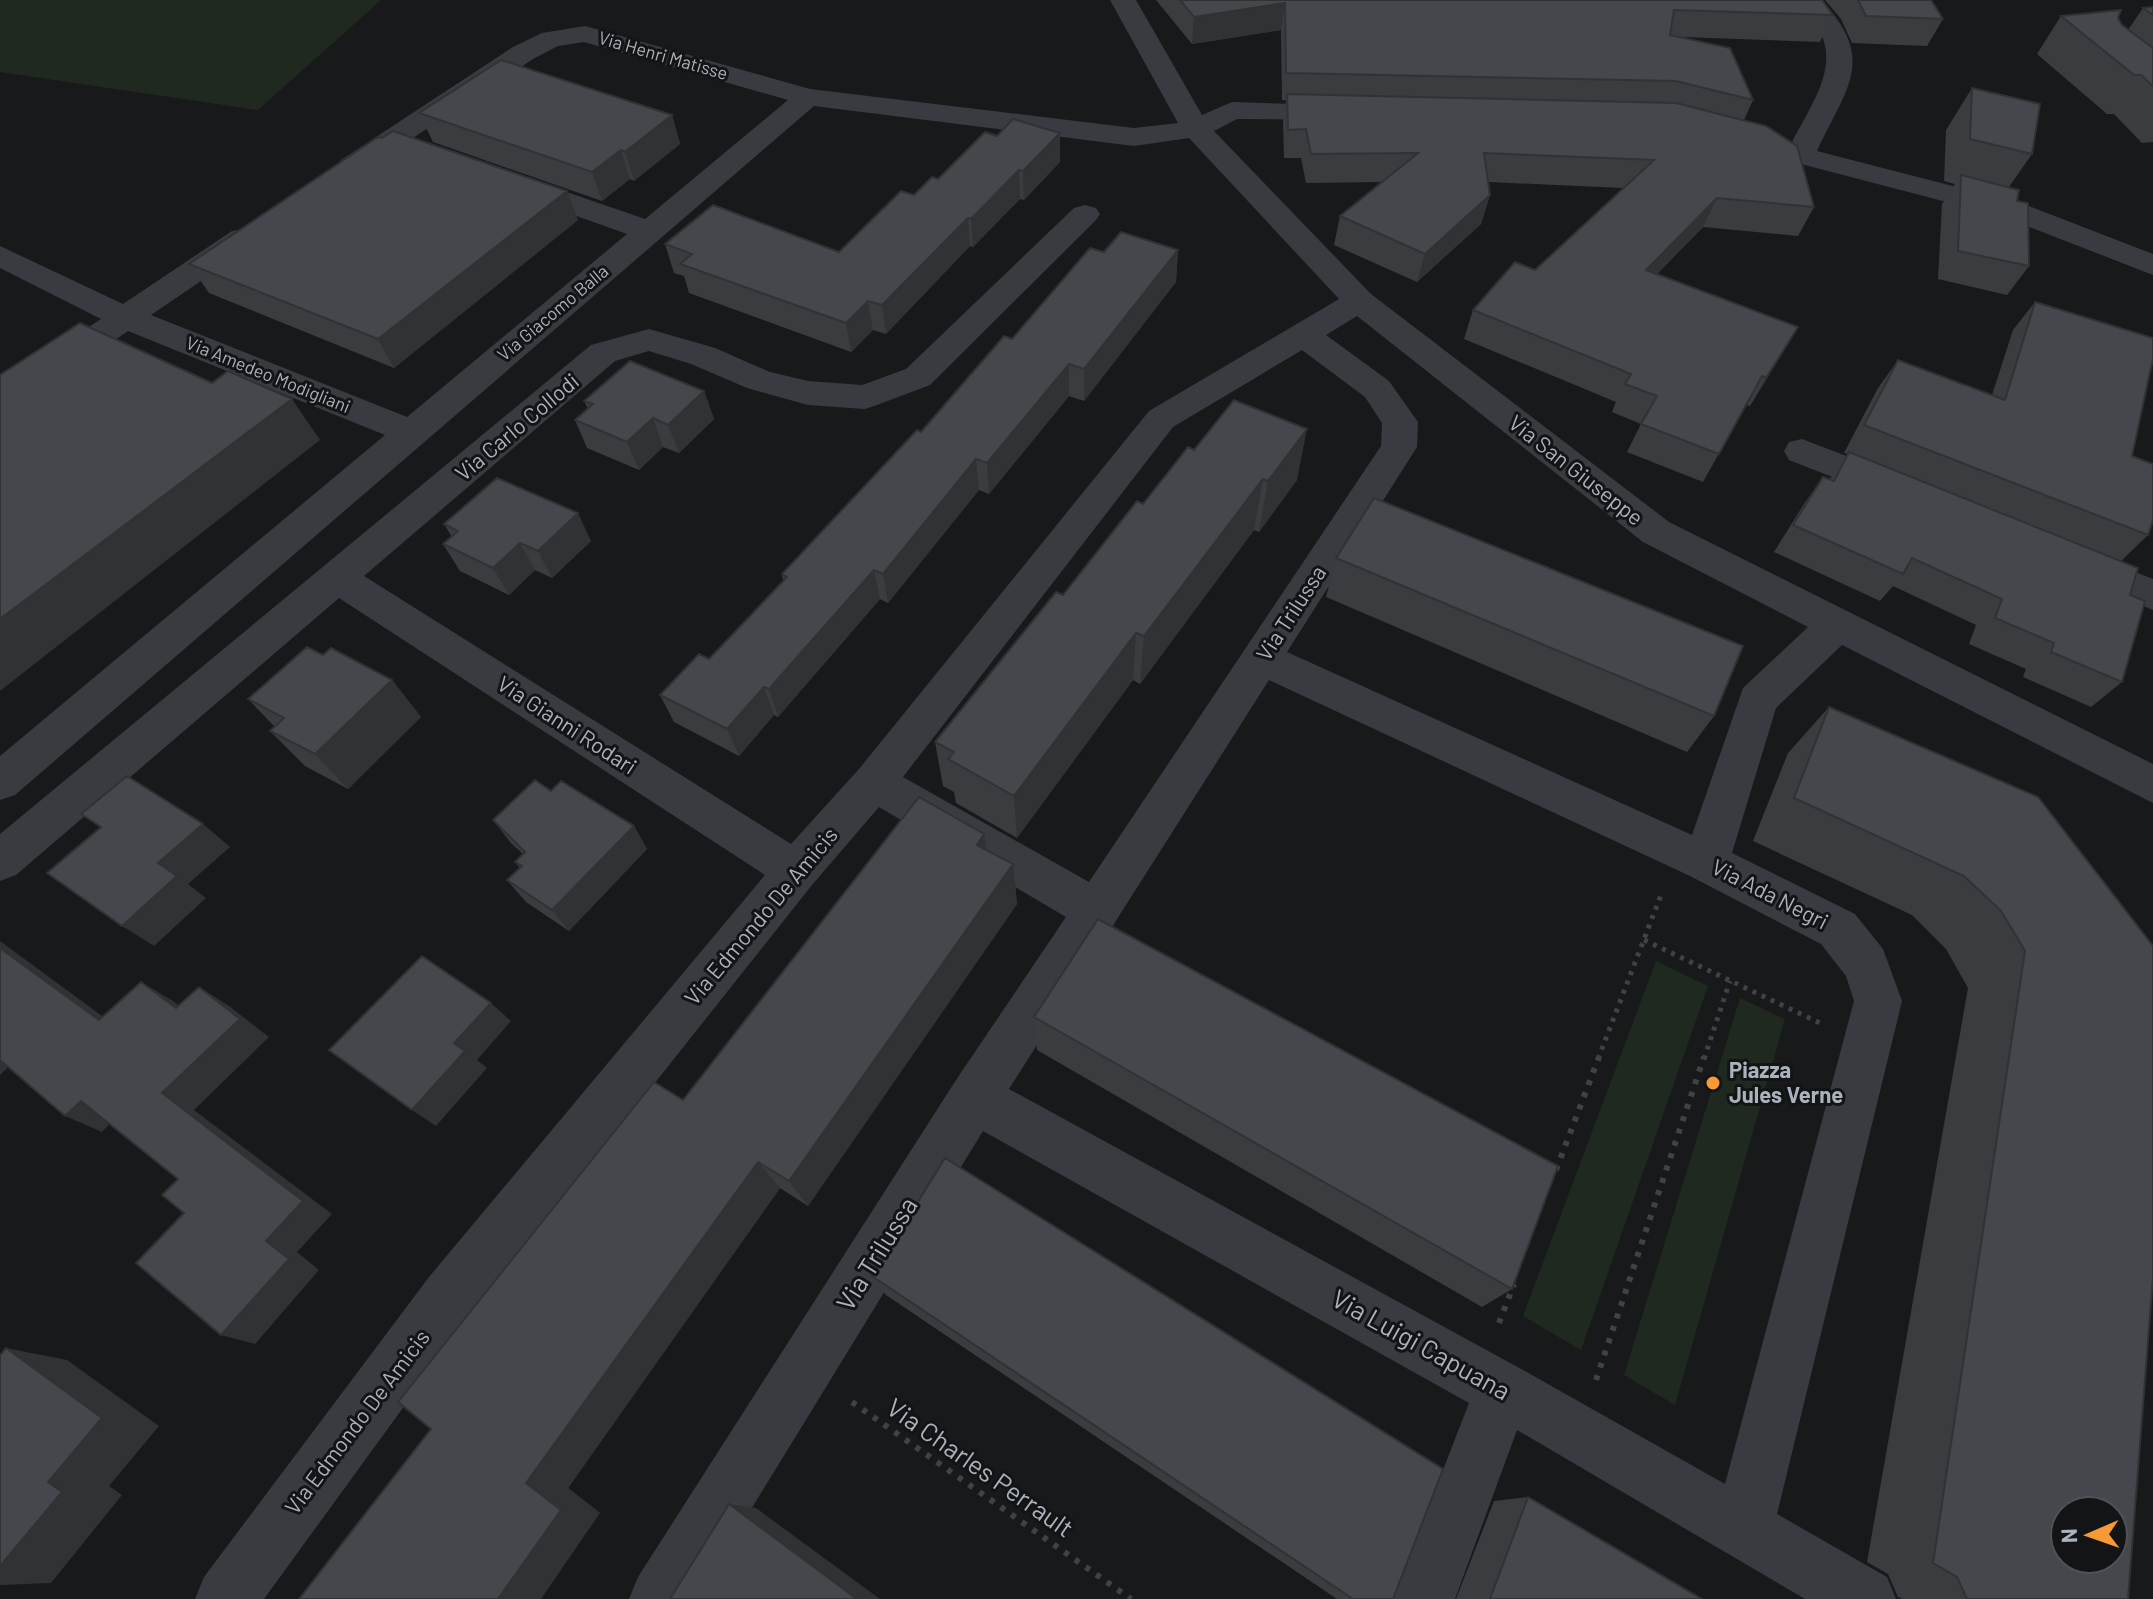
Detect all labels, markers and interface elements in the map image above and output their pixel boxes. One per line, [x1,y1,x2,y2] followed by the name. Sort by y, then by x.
[596,26,731,84] street label: Via Henri Matisse
[492,259,612,365] street label: Via Giacomo Balla
[183,331,354,417] street label: Via Amedeo Modigliani
[449,367,583,485] street label: Via Carlo Collodi
[1504,409,1649,530] street label: Via San Giuseppe
[1250,560,1331,665] street label: Via Trilussa
[493,670,642,779] street label: Via Gianni Rodari
[678,821,842,1010] street label: Via Edmondo De Amicis
[1708,853,1833,934] street label: Via Ada Negri
[1729,1056,1843,1107] place label: Piazza Jules Verne
[1704,1074,1722,1092] marker: Piazza Jules Verne
[829,1191,923,1316] street label: Via Trilussa
[1327,1282,1516,1406] street label: Via Luigi Capuana
[278,1324,434,1519] street label: Via Edmondo De Amicis
[882,1391,1080,1543] street label: Via Charles Perrault
[2049,1495,2129,1575] north arrow
[2055,1528,2081,1544] text: N

